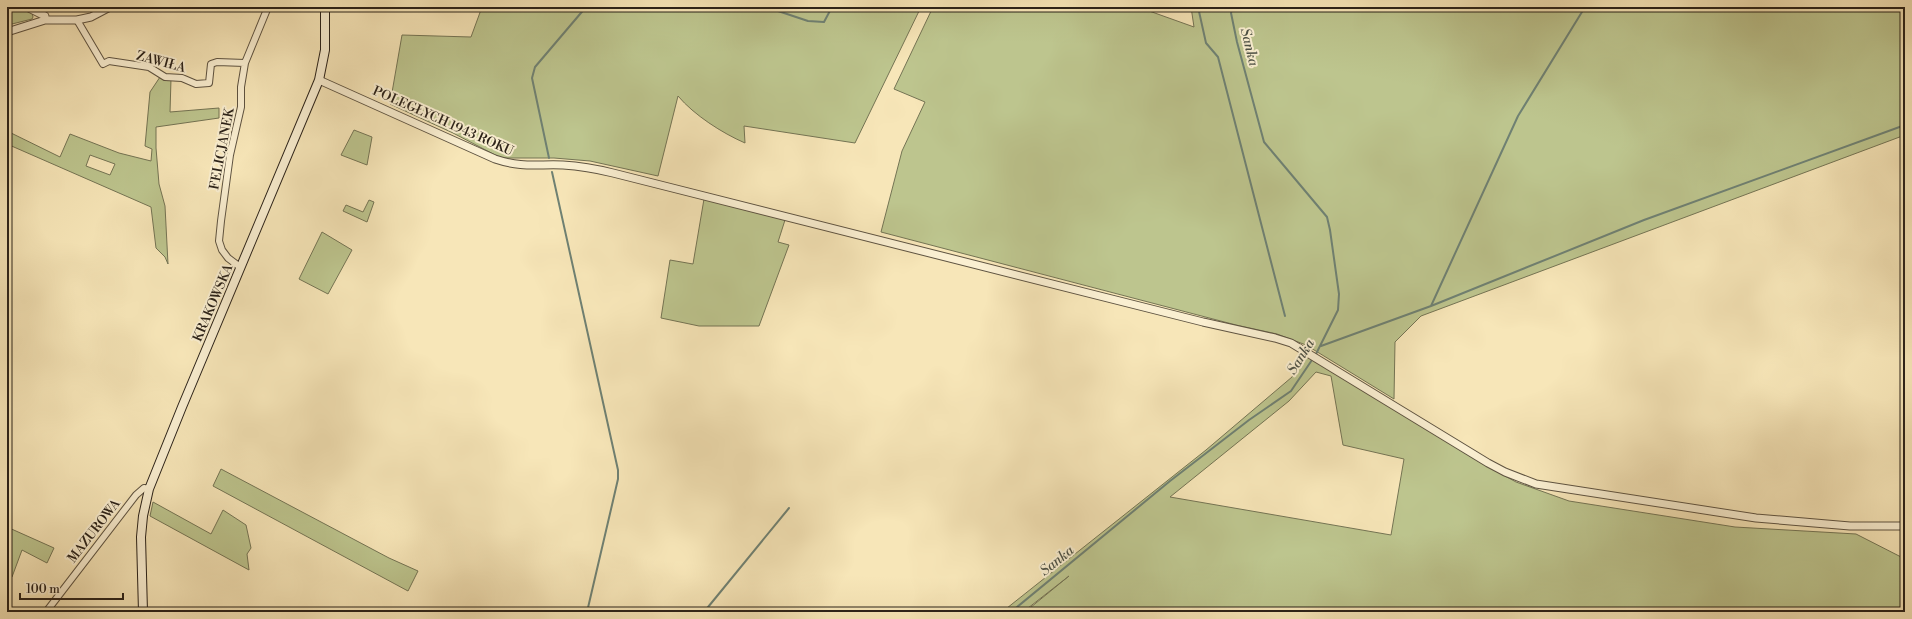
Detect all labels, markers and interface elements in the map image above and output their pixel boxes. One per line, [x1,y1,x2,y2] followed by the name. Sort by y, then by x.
[1236,26,1262,68] water label: Sanka
[135,48,188,77] street label: ZAWIŁA
[370,83,516,159] street label: POLEGŁYCH 1943 ROKU
[206,105,238,191] street label: FELICJANEK
[190,261,237,344] street label: KRAKOWSKA
[1283,336,1319,378] water label: Sanka
[64,495,124,566] street label: MAZUROWA
[1036,542,1078,580] water label: Sanka
[20,575,123,601] scale bar
[26,582,60,597] text: 100 m

